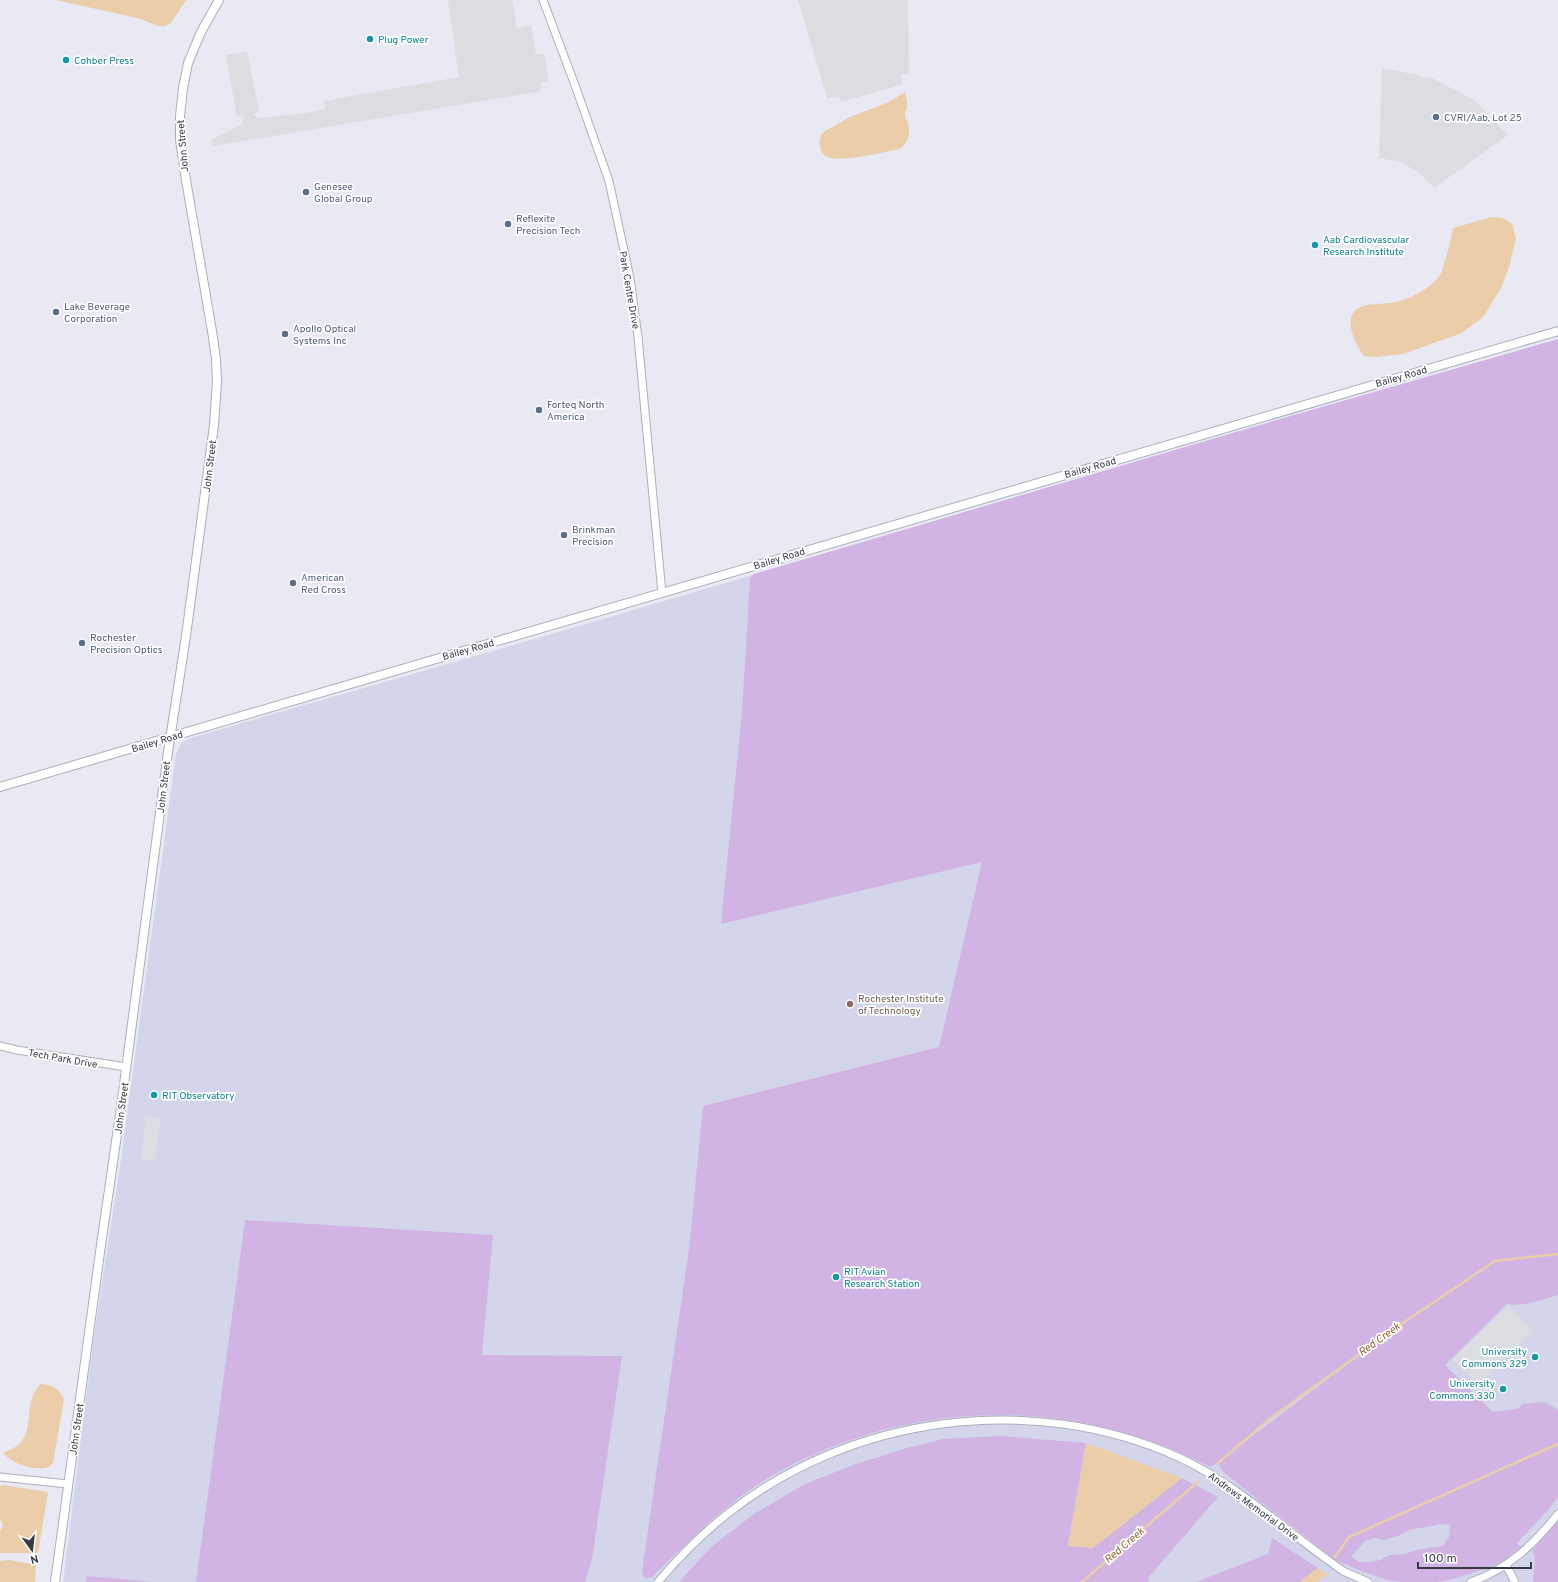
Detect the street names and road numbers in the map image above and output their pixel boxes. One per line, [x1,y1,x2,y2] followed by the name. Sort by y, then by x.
[175,119,192,172] street label: John Street
[615,250,642,330] street label: Park Centre Drive
[1374,364,1429,391] street label: Bailey Road
[201,439,220,493] street label: John Street
[1063,455,1118,482] street label: Bailey Road
[752,545,807,573] street label: Bailey Road
[441,637,496,664] street label: Bailey Road
[130,728,185,756] street label: Bailey Road
[155,760,174,814] street label: John Street
[27,1047,98,1072] street label: Tech Park Drive
[112,1081,133,1135] street label: John Street
[67,1402,88,1456] street label: John Street
[1205,1470,1301,1545] street label: Andrews Memorial Drive

